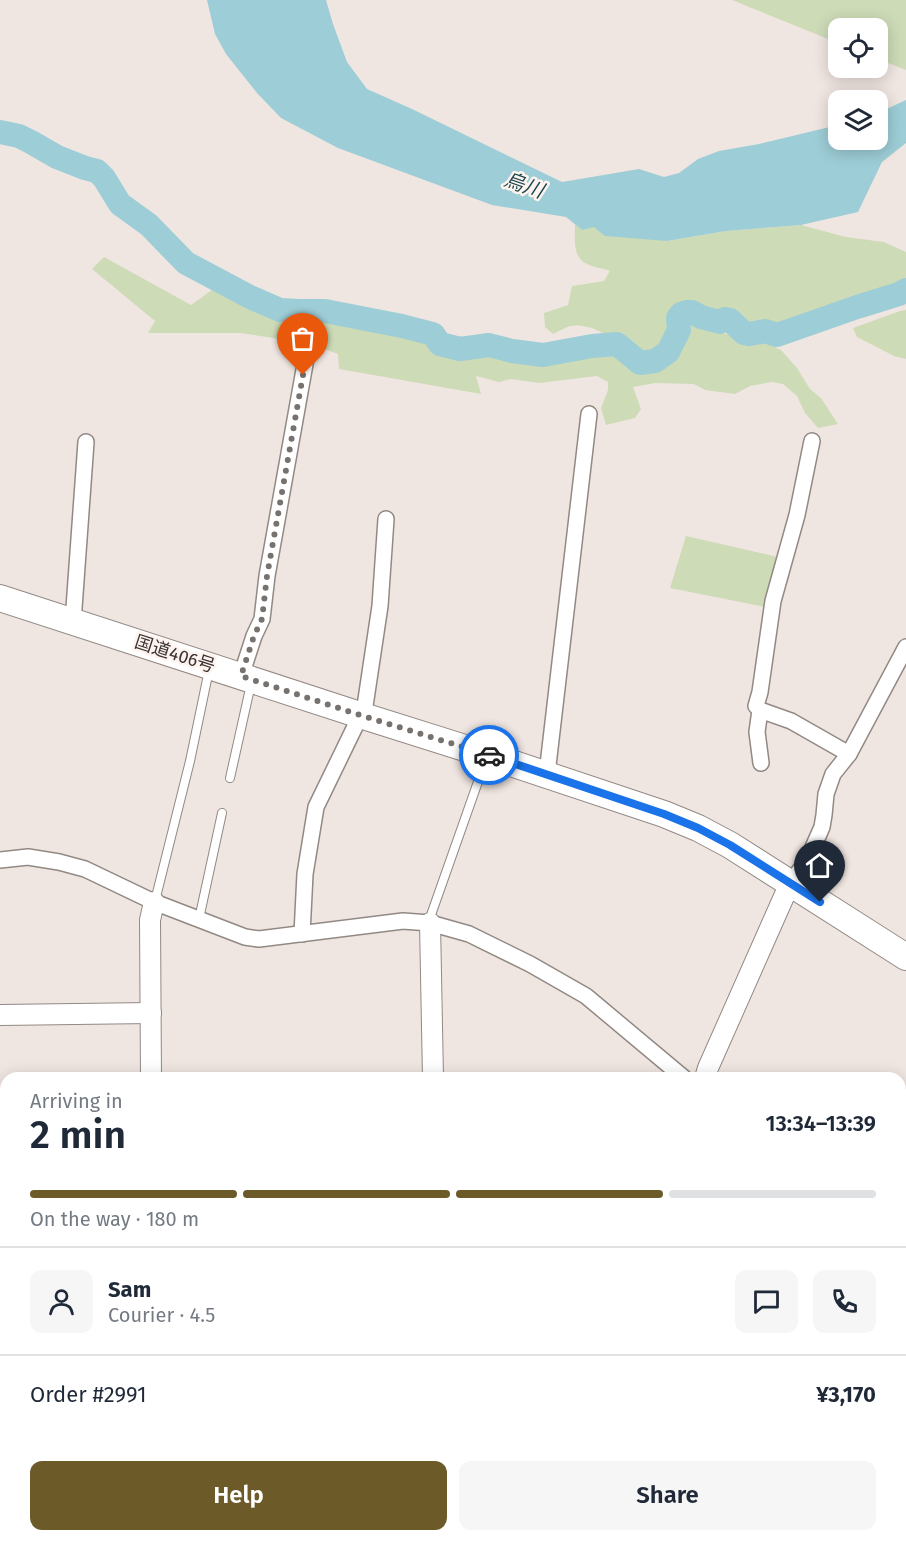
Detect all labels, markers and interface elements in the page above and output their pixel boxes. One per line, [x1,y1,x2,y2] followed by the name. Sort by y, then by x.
[828,18,888,150] map controls
[828,18,888,78] button: locate
[828,90,888,150] button: layers
[501,167,549,204] water label: 烏川
[277,313,328,375] pin
[286,322,319,355] icon: bag
[132,631,218,677] street label: 国道406号
[459,725,519,785] courier
[473,739,506,772] icon: car
[794,840,845,902] pin
[803,849,836,882] icon: home
[30,1089,123,1113] text: Arriving in
[765,1110,876,1137] text: 13:34–13:39
[30,1112,126,1158] text: 2 min
[30,1207,199,1231] text: On the way · 180 m
[30,1270,93,1333] button: person
[735,1270,798,1333] button: chat
[813,1270,876,1333] button: phone
[108,1276,151,1303] text: Sam
[108,1303,215,1327] text: Courier · 4.5
[30,1381,147,1408] text: Order #2991
[816,1381,876,1408] text: ¥3,170
[30,1461,447,1530] button: Help
[459,1461,876,1530] button: Share

